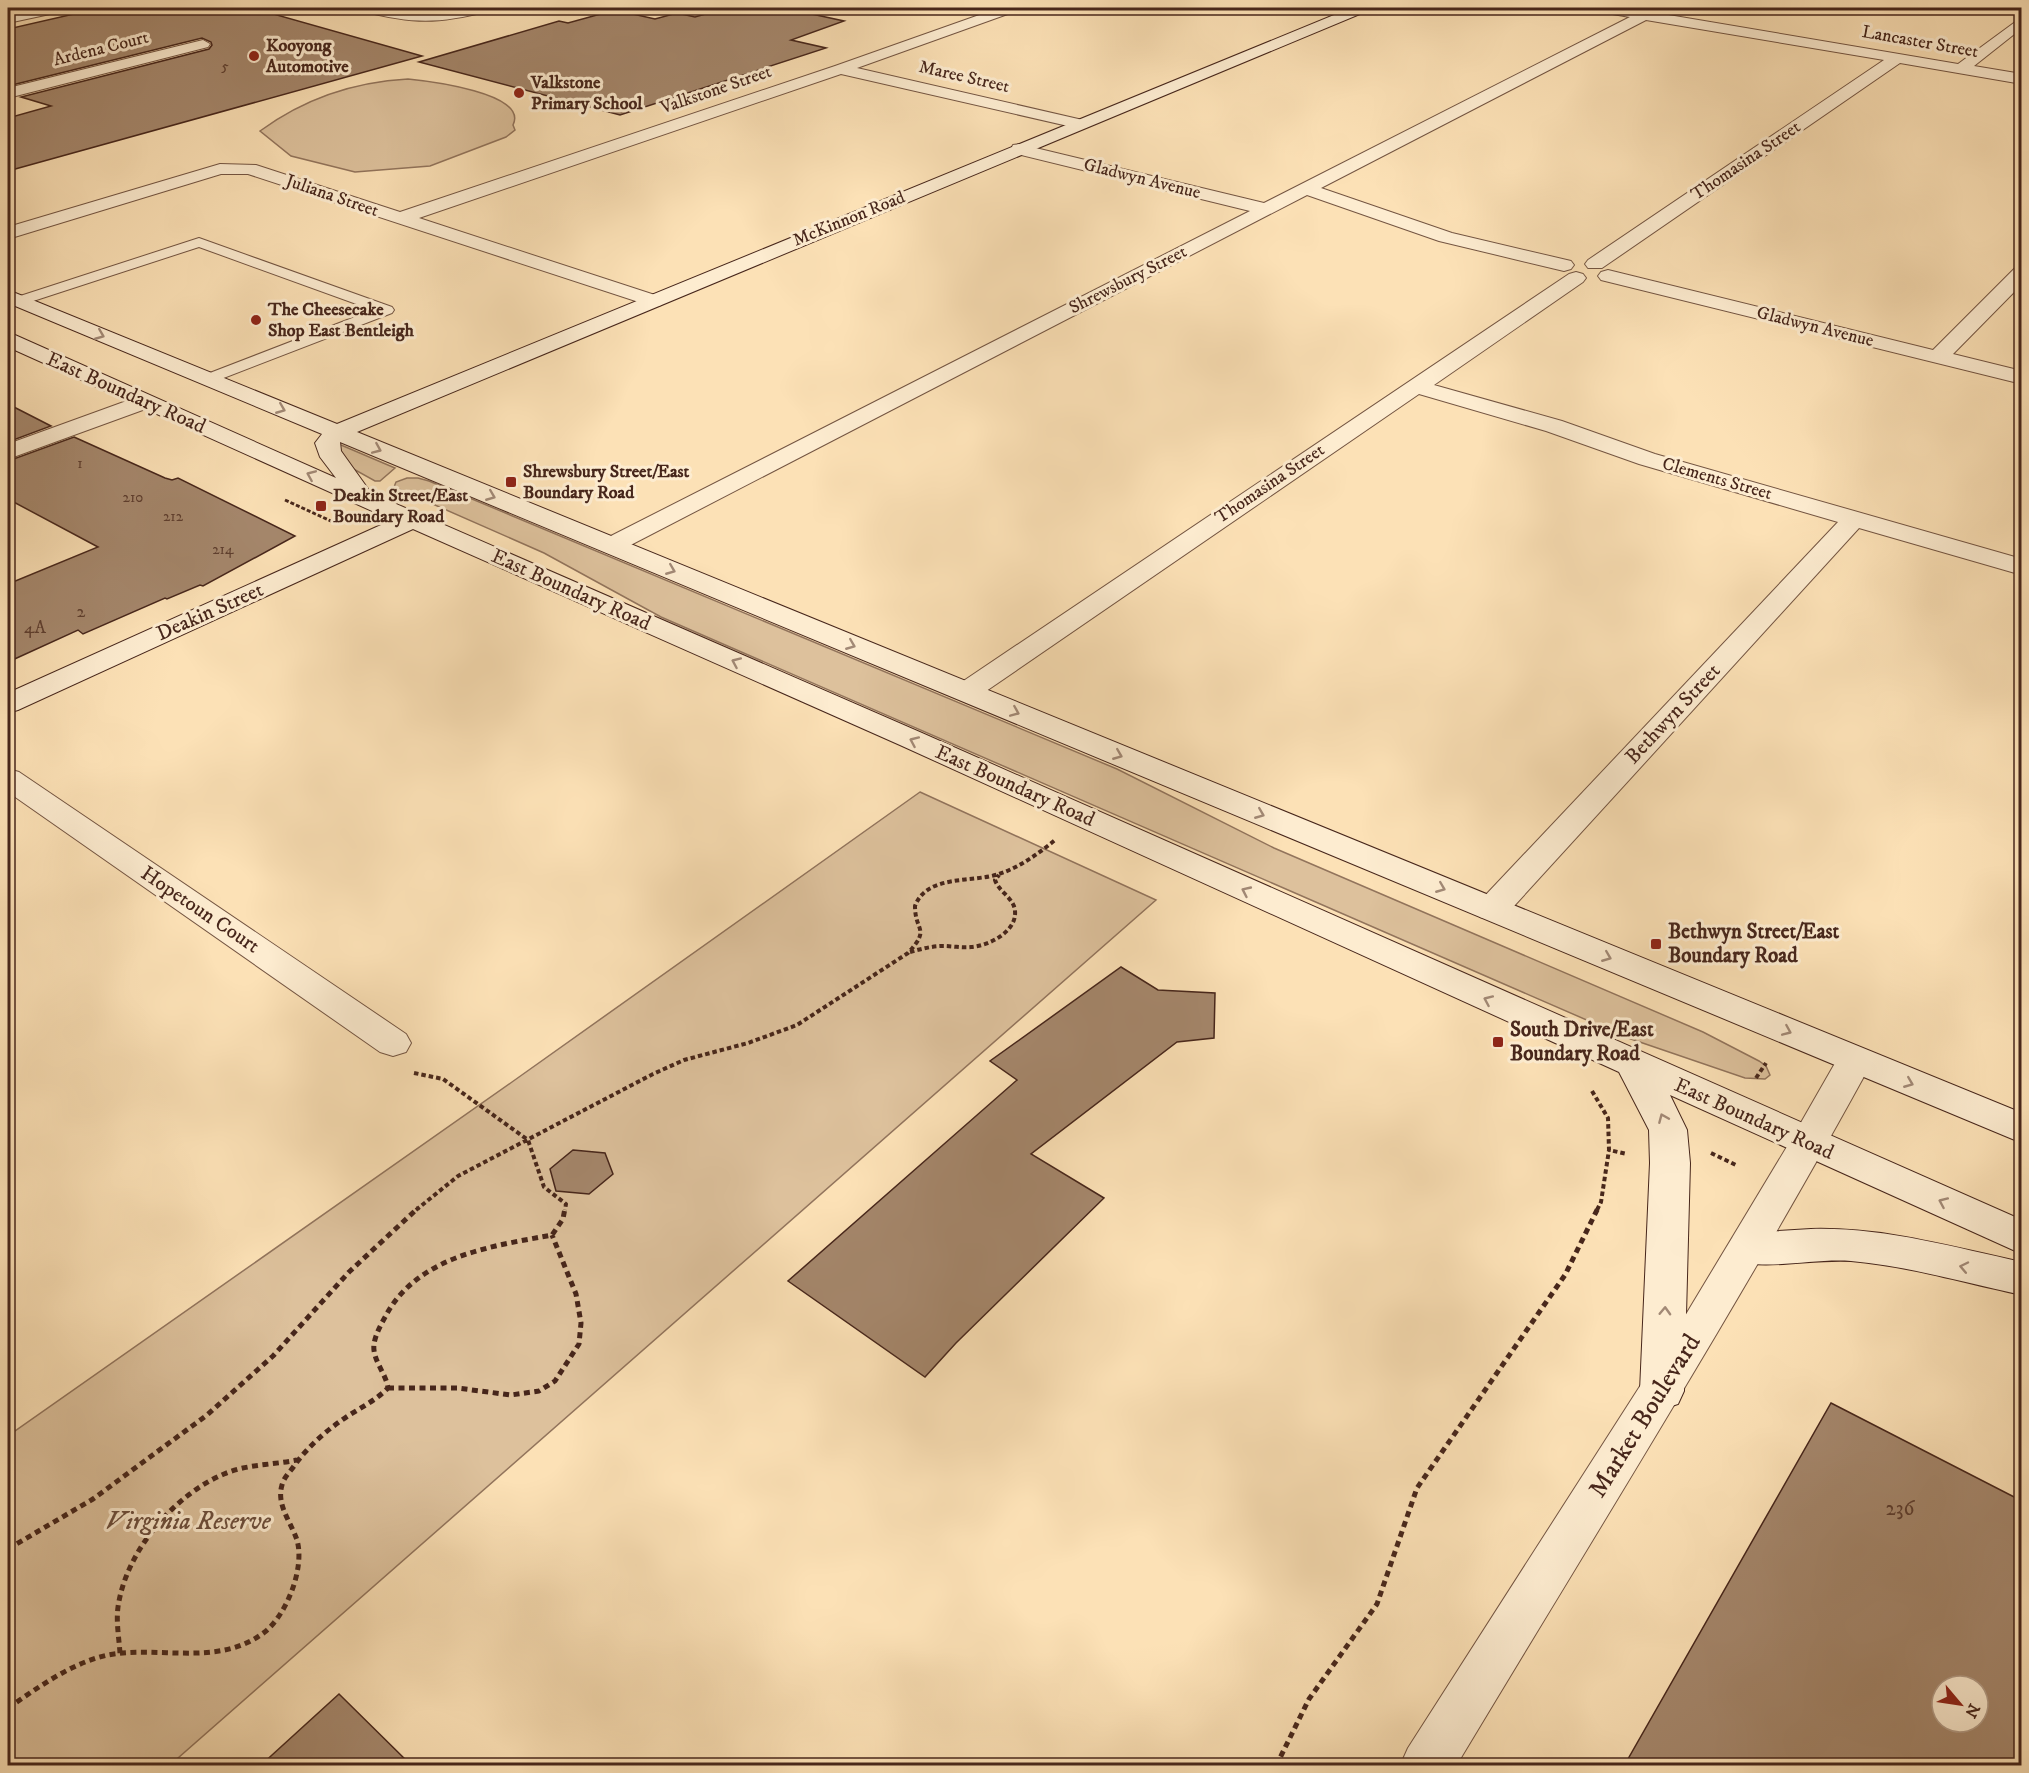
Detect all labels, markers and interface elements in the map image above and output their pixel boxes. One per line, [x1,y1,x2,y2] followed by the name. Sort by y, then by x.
[1860,21,1980,63] street label: Lancaster Street
[51,26,151,71] street label: Ardena Court
[265,35,349,78] place label: Kooyong Automotive
[247,49,261,63] marker: Kooyong Automotive
[917,56,1012,98] street label: Maree Street
[221,57,229,76] house number: 5
[657,61,775,120] street label: Valkstone Street
[530,72,643,115] place label: Valkstone Primary School
[512,86,526,100] marker: Valkstone Primary School
[1687,116,1805,206] street label: Thomasina Street
[1081,154,1203,204] street label: Gladwyn Avenue
[281,169,382,222] street label: Juliana Street
[790,186,908,252] street label: McKinnon Road
[1065,241,1191,319] street label: Shrewsbury Street
[267,299,415,342] place label: The Cheesecake Shop East Bentleigh
[1754,302,1876,352] street label: Gladwyn Avenue
[249,313,263,327] marker: The Cheesecake Shop East Bentleigh
[94,328,105,340] one-way arrow
[42,346,210,440] street label: East Boundary Road
[274,402,285,414] one-way arrow
[1211,439,1329,529] street label: Thomasina Street
[371,442,382,454] one-way arrow
[1660,453,1775,505] street label: Clements Street
[77,454,83,473] house number: 1
[523,461,690,504] place label: Shrewsbury Street/East Boundary Road
[306,470,317,482] one-way arrow
[504,475,518,489] marker: Shrewsbury Street/East Boundary Road
[333,485,468,528] place label: Deakin Street/East Boundary Road
[123,488,143,507] house number: 210
[485,489,496,501] one-way arrow
[314,499,328,513] marker: Deakin Street/East Boundary Road
[163,507,184,526] house number: 212
[212,540,234,559] house number: 214
[487,543,655,637] street label: East Boundary Road
[665,563,676,575] one-way arrow
[153,577,268,647] street label: Deakin Street
[77,601,86,623] house number: 2
[24,617,46,639] house number: 4A
[845,638,856,650] one-way arrow
[731,658,742,670] one-way arrow
[1620,658,1726,770] street label: Bethwyn Street
[1009,705,1020,717] one-way arrow
[910,736,921,748] one-way arrow
[931,739,1099,833] street label: East Boundary Road
[1112,748,1123,760] one-way arrow
[1254,807,1265,819] one-way arrow
[135,861,265,960] street label: Hopetoun Court
[1434,881,1445,893] one-way arrow
[1241,886,1252,898] one-way arrow
[1668,919,1840,969] place label: Bethwyn Street/East Boundary Road
[1649,937,1663,951] marker: Bethwyn Street/East Boundary Road
[1601,950,1612,962] one-way arrow
[1484,995,1495,1007] one-way arrow
[1510,1017,1654,1067] place label: South Drive/East Boundary Road
[1781,1024,1792,1036] one-way arrow
[1491,1035,1505,1049] marker: South Drive/East Boundary Road
[1670,1072,1838,1166] street label: East Boundary Road
[1903,1076,1914,1088] one-way arrow
[1658,1113,1670,1124] one-way arrow
[1938,1198,1949,1210] one-way arrow
[1959,1261,1969,1274] one-way arrow
[1658,1307,1671,1316] one-way arrow
[1581,1328,1709,1504] street label: Market Boulevard
[1885,1496,1916,1522] house number: 236
[105,1505,272,1538] park label: Virginia Reserve
[1930,1674,1990,1734] north arrow
[1960,1700,1984,1721] text: N

